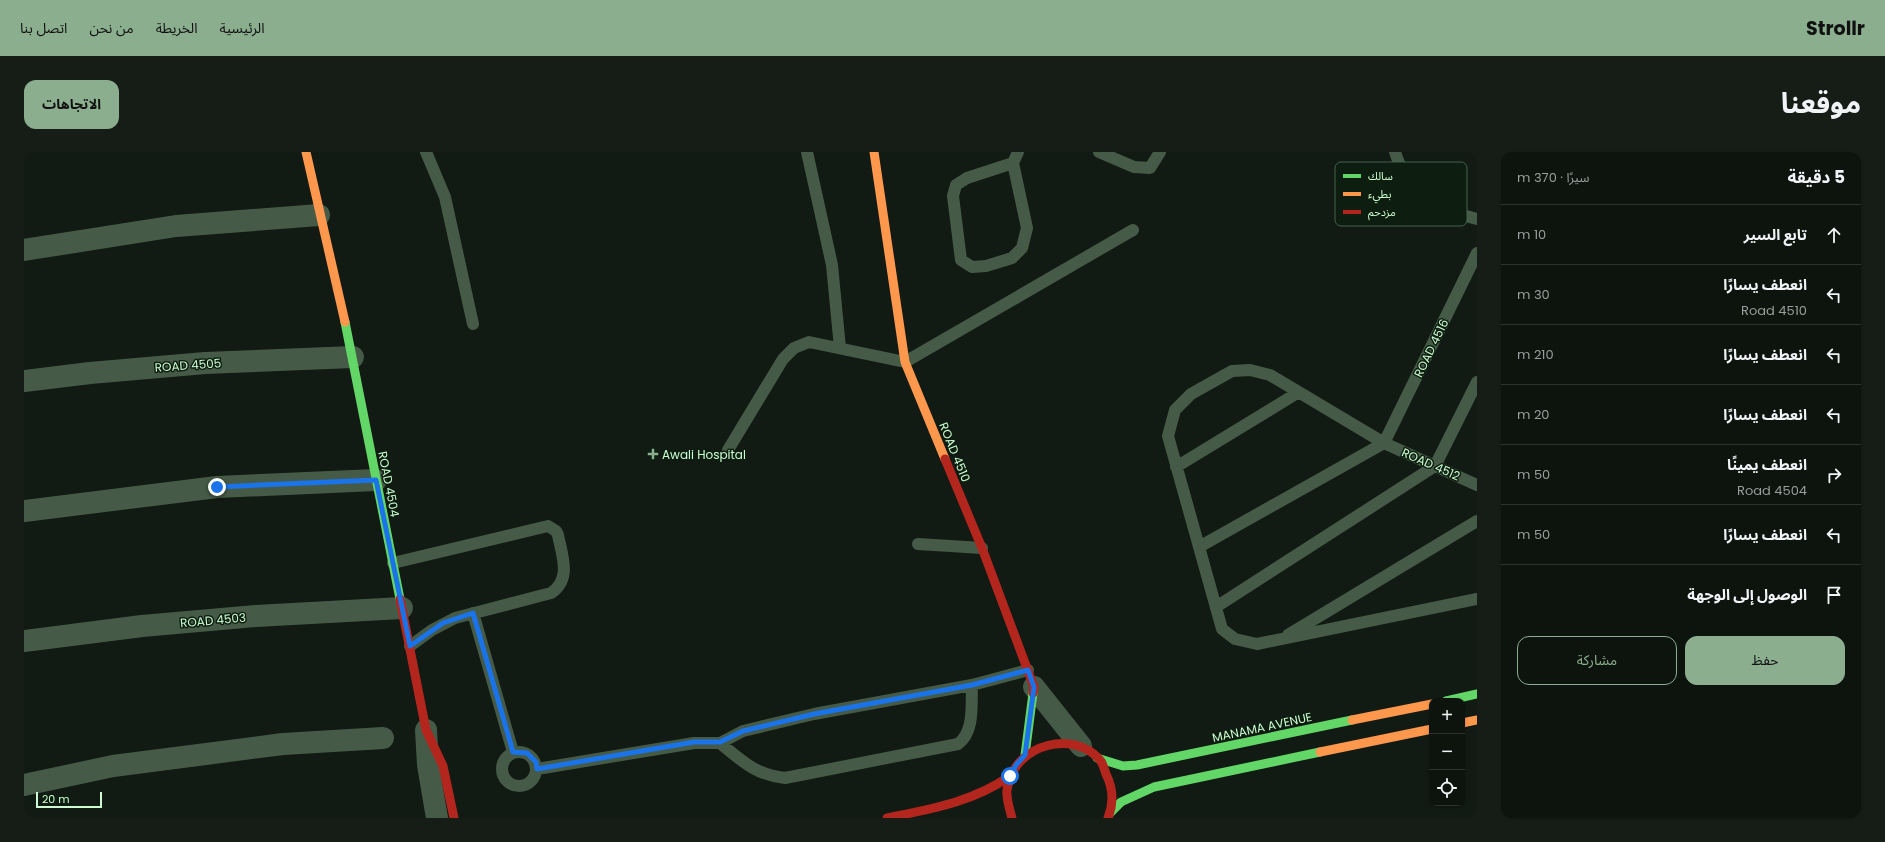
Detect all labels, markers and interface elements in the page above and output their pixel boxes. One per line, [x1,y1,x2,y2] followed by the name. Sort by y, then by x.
[1806,15,1865,42] text: Strollr
[20,18,67,38] text: اتصل بنا
[89,18,134,38] text: من نحن
[156,18,198,38] text: الخريطة
[220,18,265,38] text: الرئيسية
[24,80,119,129] button: الاتجاهات
[1781,84,1861,123] text: موقعنا
[1335,162,1467,226] legend
[1788,165,1845,189] text: 5 دقيقة
[1368,168,1393,184] text: سالك
[1517,168,1589,187] text: سيرًا · 370 m
[1368,186,1391,204] text: بطيء
[1368,204,1396,221] text: مزدحم
[1744,224,1807,245] text: تابع السير
[1823,224,1845,246] icon: ahead
[1517,225,1546,244] text: 10 m
[1723,274,1807,295] text: انعطف يسارًا
[1823,284,1845,306] icon: left
[1517,285,1550,304] text: 30 m
[1741,301,1807,320] text: Road 4510
[1410,316,1452,380] street label: ROAD 4516
[1723,344,1807,365] text: انعطف يسارًا
[1823,344,1845,366] icon: left
[1517,345,1554,364] text: 210 m
[154,354,222,376] street label: ROAD 4505
[1723,404,1807,425] text: انعطف يسارًا
[1823,404,1845,426] icon: left
[1517,405,1550,424] text: 20 m
[935,420,975,484] street label: ROAD 4510
[1399,444,1463,484] street label: ROAD 4512
[662,446,746,463] place label: Awali Hospital
[647,448,659,460] marker: Awali Hospital
[374,450,404,519] street label: ROAD 4504
[1727,454,1807,475] text: انعطف يمينًا
[1823,464,1845,486] icon: right
[1517,465,1550,484] text: 50 m
[208,478,226,496] route end
[1737,481,1807,500] text: Road 4504
[1723,524,1807,545] text: انعطف يسارًا
[1823,524,1845,546] icon: left
[1517,525,1550,544] text: 50 m
[1687,584,1807,605] text: الوصول إلى الوجهة
[1823,584,1845,606] icon: arrive
[179,609,247,631] street label: ROAD 4503
[1517,636,1677,685] button: مشاركة
[1685,636,1845,685] button: حفظ
[1429,698,1465,806] map controls
[1429,698,1465,734] button: +
[1211,708,1313,746] street label: MANAMA AVENUE
[1429,734,1465,770] button: −
[1001,767,1019,785] route start
[1429,770,1465,806] button: locate
[36,790,102,809] scale bar
[42,791,70,807] text: 20 m

